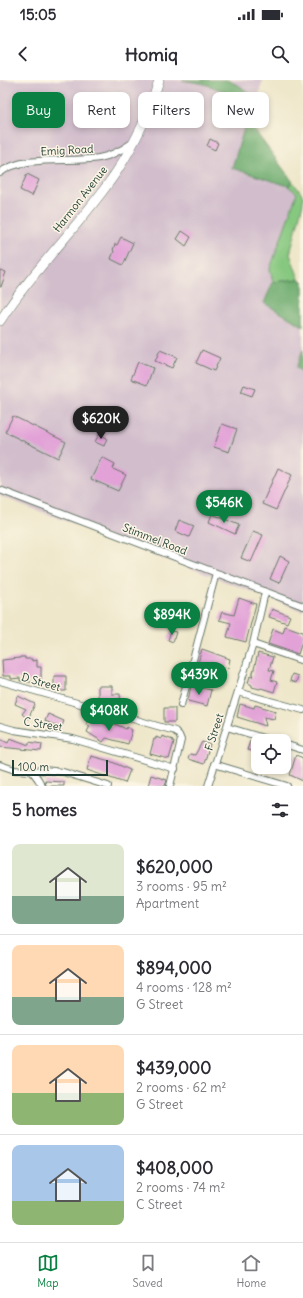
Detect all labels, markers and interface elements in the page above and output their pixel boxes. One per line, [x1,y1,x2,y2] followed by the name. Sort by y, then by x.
[20,5,56,24] text: 15:05
[12,43,34,65] icon: back
[125,43,178,66] text: Homiq
[269,43,291,65] icon: search
[12,92,65,128] chip: Buy
[73,92,130,128] chip: Rent
[138,92,204,128] chip: Filters
[212,92,269,128] chip: New
[40,142,94,158] street label: Emig Road
[50,163,110,235] street label: Harmon Avenue
[73,406,129,440] pin: $620K
[82,410,120,427] text: $620K
[196,490,252,524] pin: $546K
[205,494,243,511] text: $546K
[121,520,190,558] street label: Stimmel Road
[144,602,200,636] pin: $894K
[153,606,191,623] text: $894K
[171,662,227,696] pin: $439K
[180,666,218,683] text: $439K
[20,670,62,694] street label: D Street
[81,698,137,732] pin: $408K
[90,702,128,719] text: $408K
[201,711,227,752] street label: F Street
[23,714,64,734] street label: C Street
[251,734,291,774] map controls
[251,734,291,774] button: locate
[12,758,108,777] scale bar
[18,760,49,774] text: 100 m
[12,799,77,821] text: 5 homes
[269,799,291,821] icon: filters
[136,856,213,878] text: $620,000
[44,860,92,908] icon: home
[136,878,227,895] text: 3 rooms · 95 m²
[136,895,199,912] text: Apartment
[136,957,212,979] text: $894,000
[44,961,92,1009] icon: home
[136,979,232,996] text: 4 rooms · 128 m²
[136,996,183,1013] text: G Street
[136,1057,211,1079] text: $439,000
[44,1061,92,1109] icon: home
[136,1079,226,1096] text: 2 rooms · 62 m²
[136,1096,183,1113] text: G Street
[136,1157,213,1179] text: $408,000
[44,1161,92,1209] icon: home
[136,1179,225,1196] text: 2 rooms · 74 m²
[136,1196,182,1213] text: C Street
[37,1252,59,1290] tab: Map
[133,1252,163,1290] tab: Saved
[236,1252,266,1290] tab: Home

